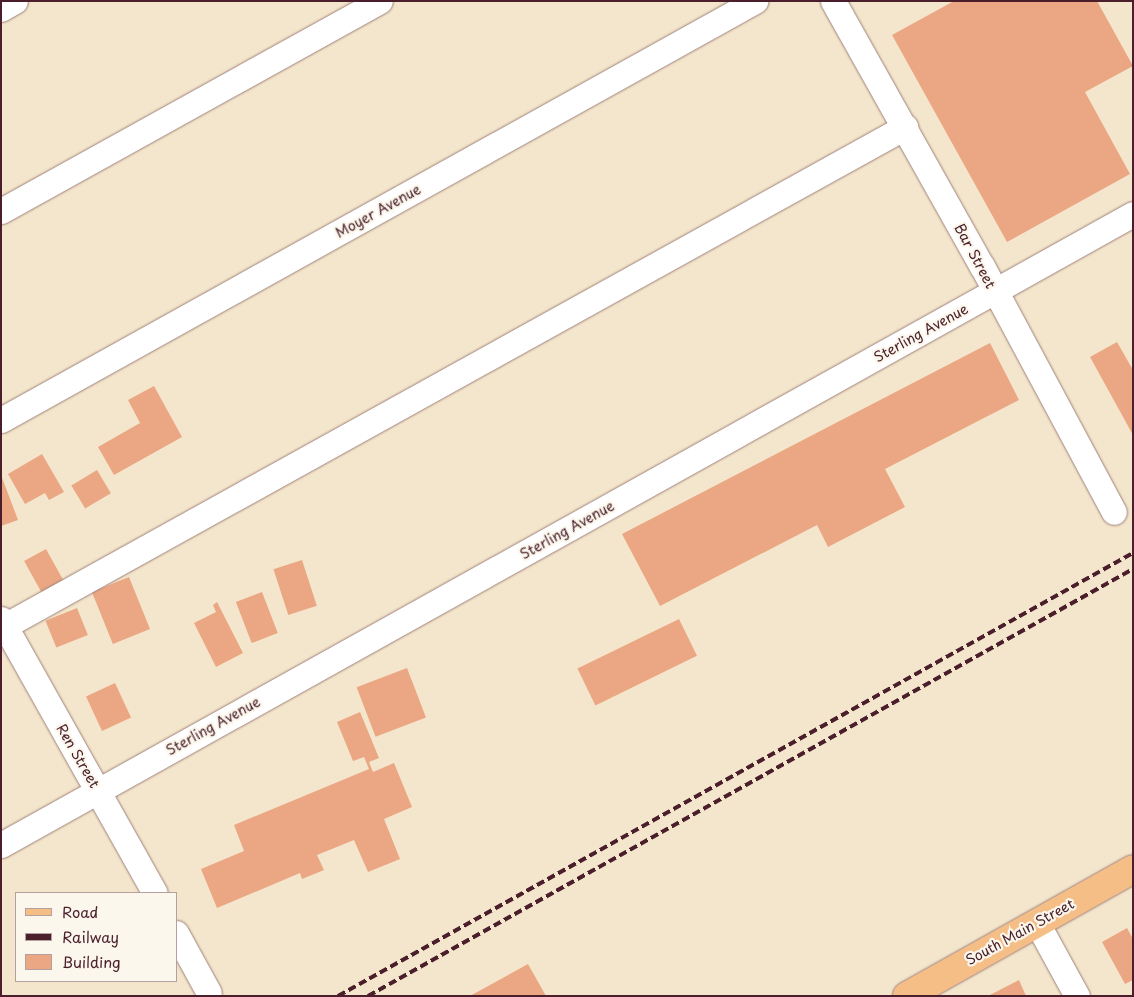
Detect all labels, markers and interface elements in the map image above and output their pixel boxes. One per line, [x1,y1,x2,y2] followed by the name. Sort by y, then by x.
[332,181,424,241] street label: Moyer Avenue
[951,221,999,291] street label: Bar Street
[871,300,971,366] street label: Sterling Avenue
[517,497,617,563] street label: Sterling Avenue
[163,693,263,759] street label: Sterling Avenue
[53,721,103,791] street label: Ren Street
[15,892,178,982] legend
[962,895,1078,969] street label: South Main Street
[62,900,98,923] text: Road
[62,925,119,948] text: Railway
[62,950,121,973] text: Building

